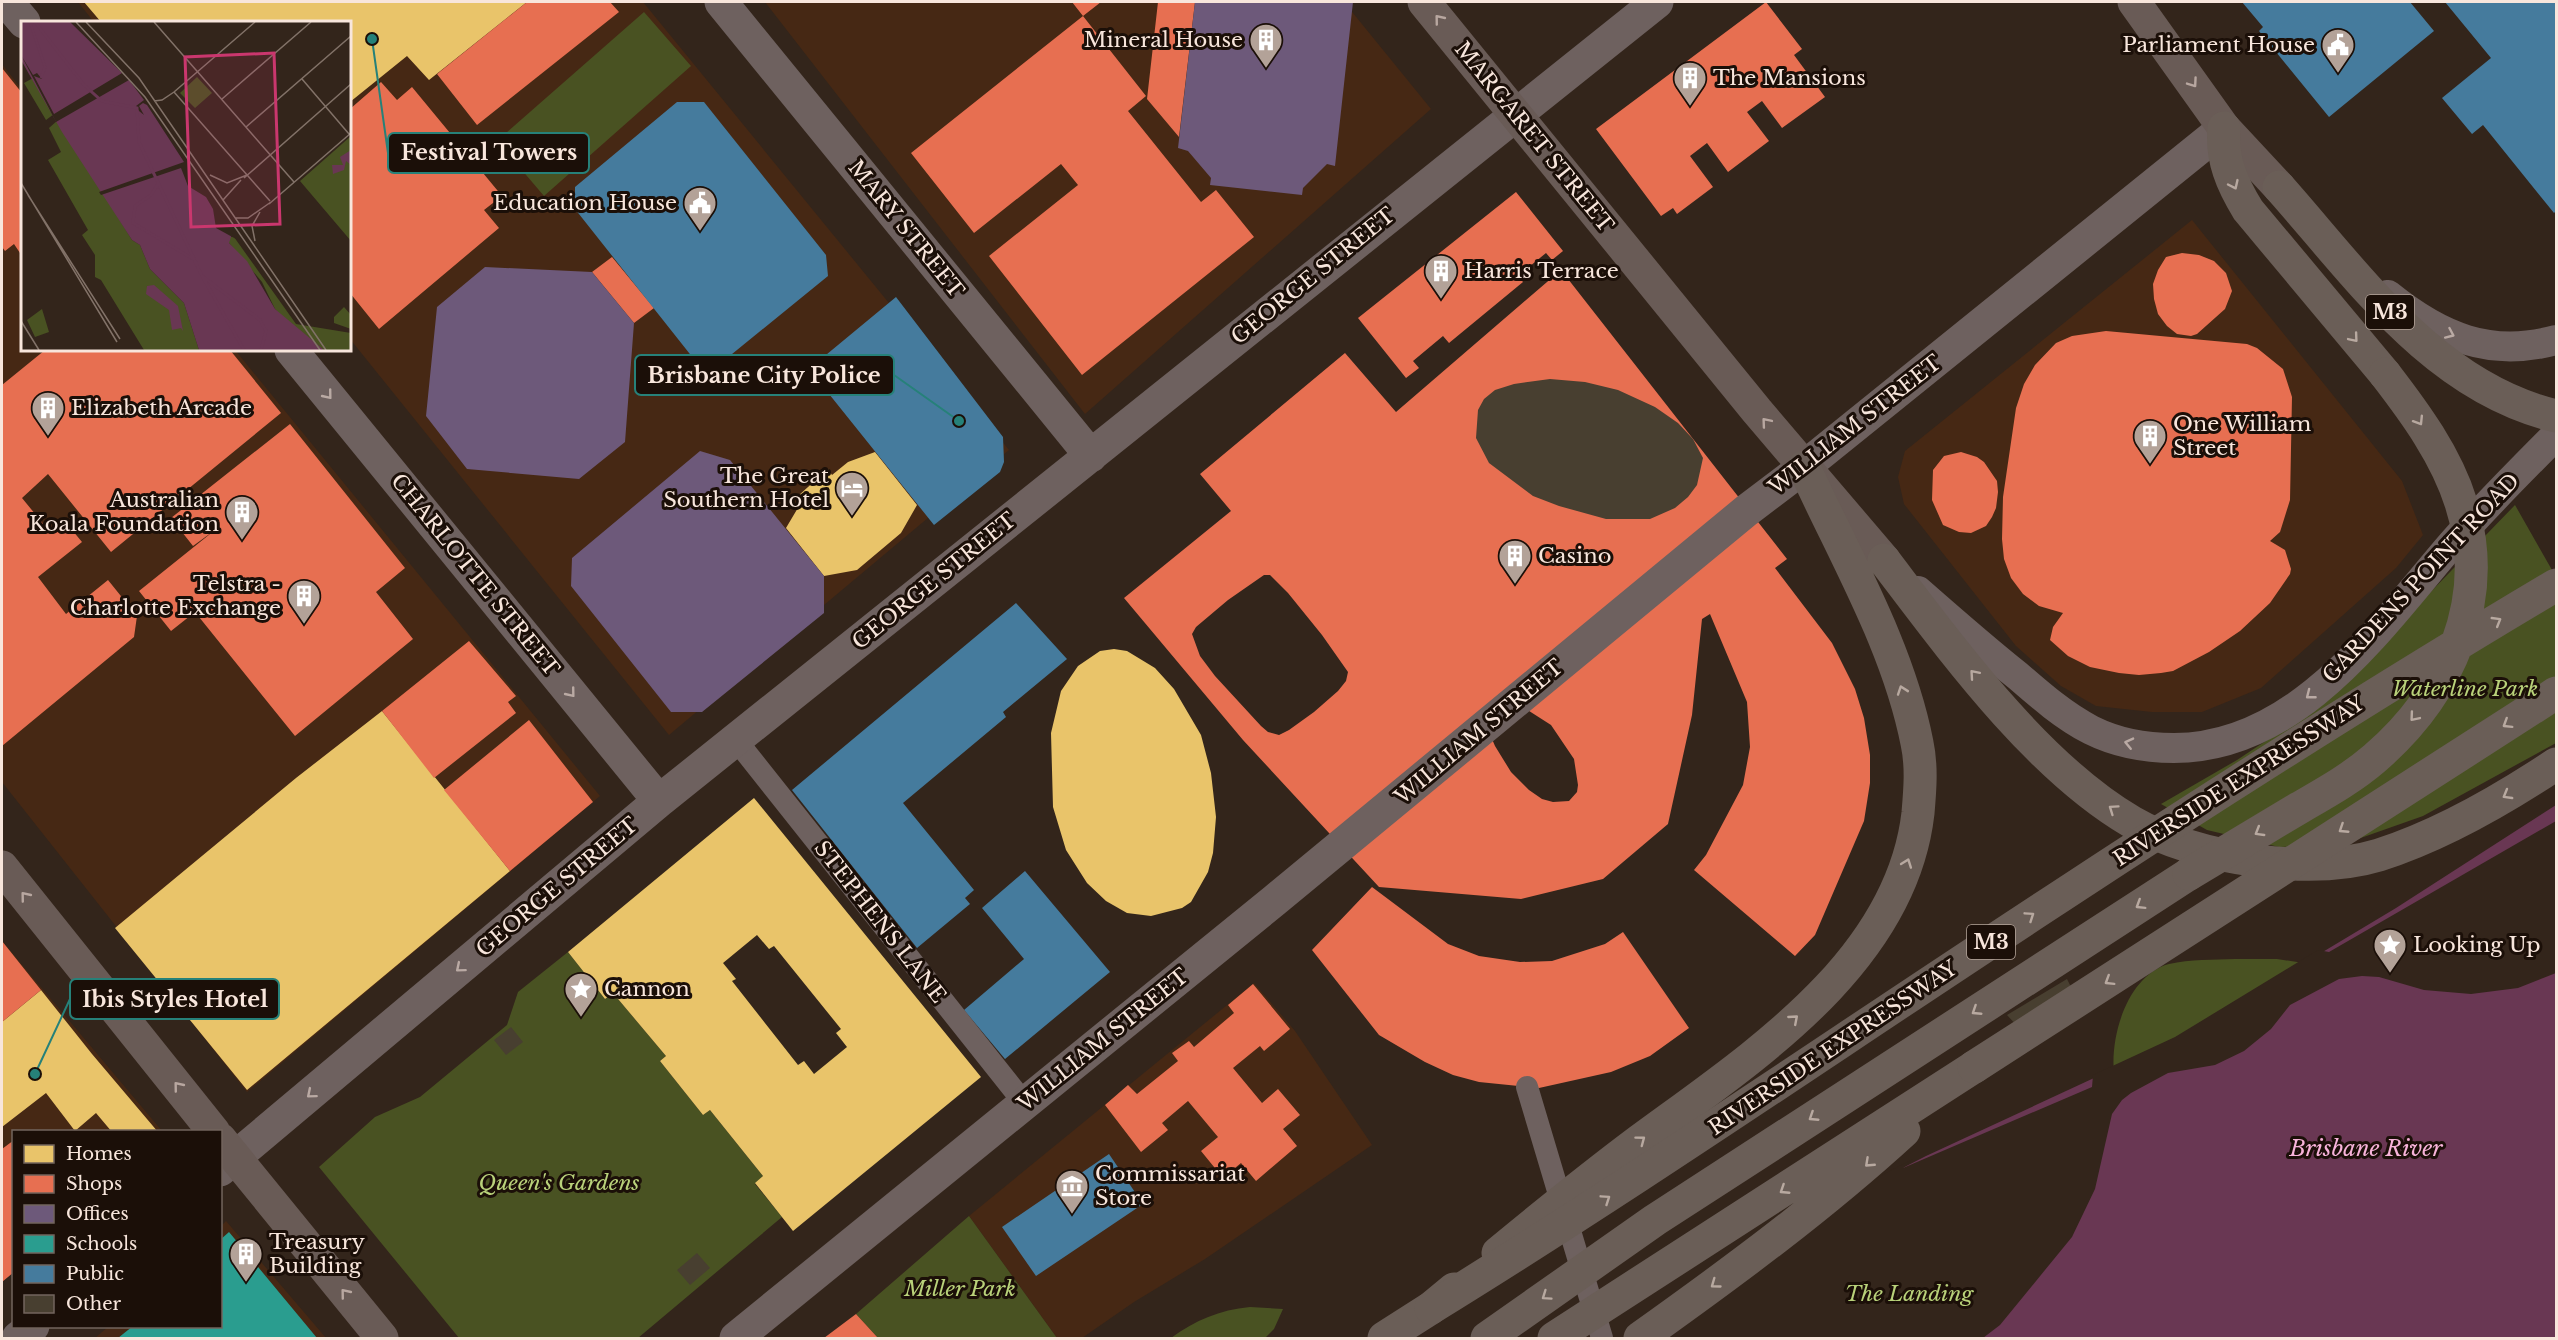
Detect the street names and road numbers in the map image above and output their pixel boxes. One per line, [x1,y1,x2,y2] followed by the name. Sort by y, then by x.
[1449,36,1619,238] street label: MARGARET STREET
[843,155,970,303] street label: MARY STREET
[1226,202,1400,350] street label: GEORGE STREET
[2366,295,2414,329] road number: M3
[1763,349,1947,501] street label: WILLIAM STREET
[2317,468,2525,688] street label: GARDENS POINT ROAD
[385,469,565,682] street label: CHARLOTTE STREET
[847,507,1021,655] street label: GEORGE STREET
[1389,654,1569,811] street label: WILLIAM STREET
[2109,690,2370,872] street label: RIVERSIDE EXPRESSWAY
[471,812,643,962] street label: GEORGE STREET
[809,836,951,1008] street label: STEPHENS LANE
[1967,925,2015,959] road number: M3
[1704,955,1963,1141] street label: RIVERSIDE EXPRESSWAY
[1012,963,1194,1117] street label: WILLIAM STREET

